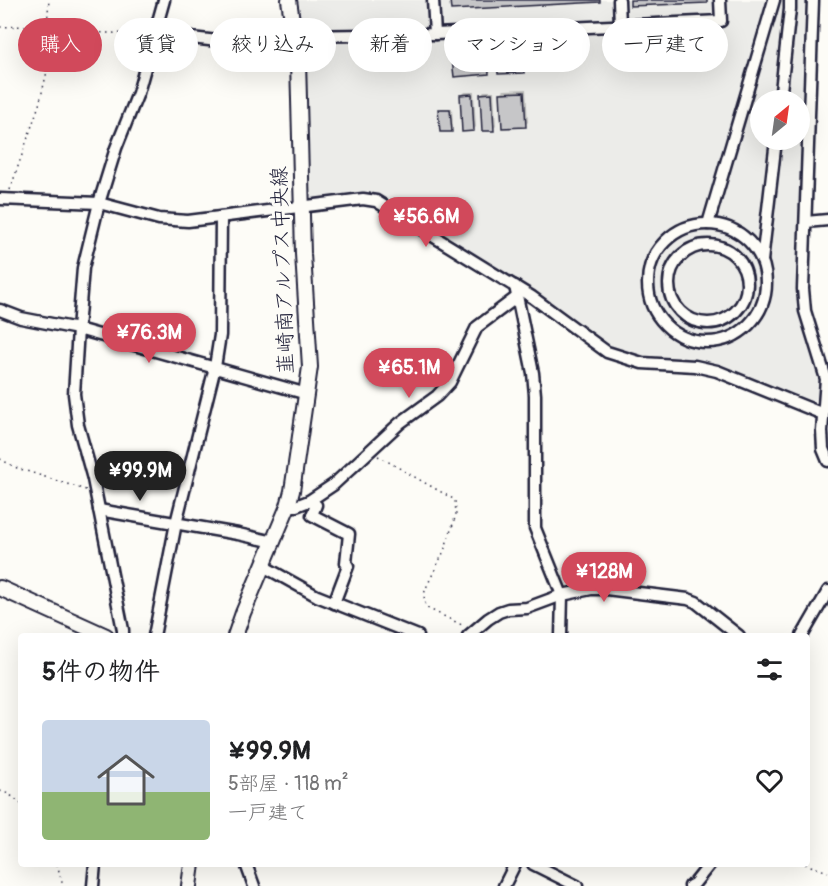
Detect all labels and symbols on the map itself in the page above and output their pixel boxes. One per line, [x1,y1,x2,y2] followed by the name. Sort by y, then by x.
[750,90,810,150] north arrow
[266,166,300,374] street label: 韮崎南アルプス中央線
[377,197,475,248] pin: ¥56.6M
[100,313,198,364] pin: ¥76.3M
[360,348,458,399] pin: ¥65.1M
[91,451,189,502] pin: ¥99.9M
[562,552,646,603] pin: ¥128M

